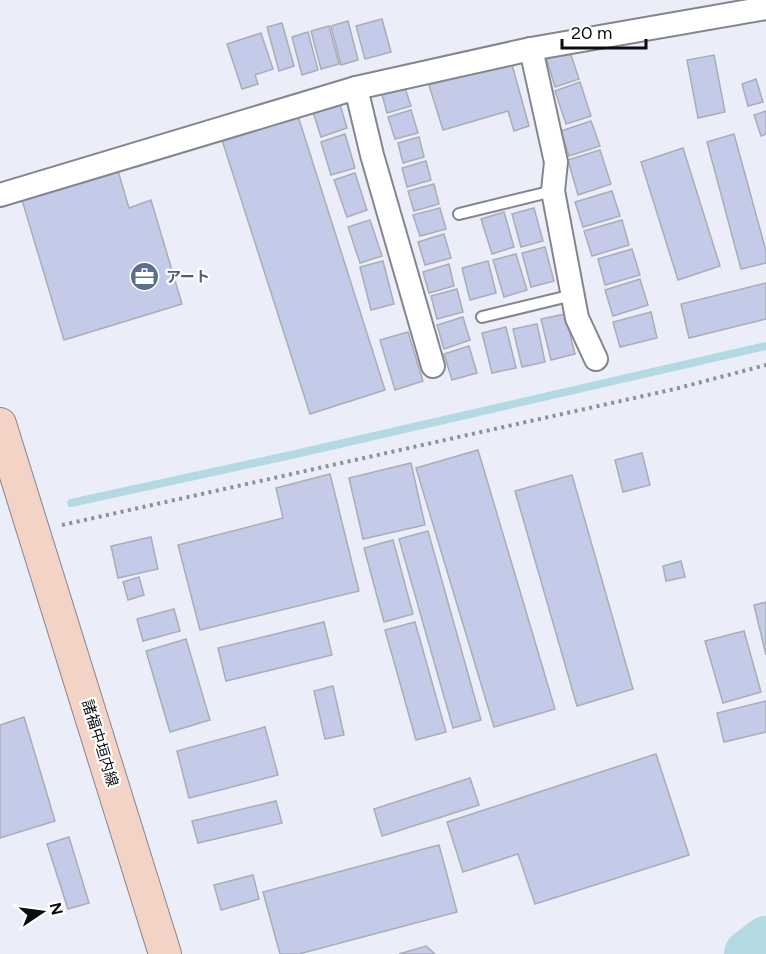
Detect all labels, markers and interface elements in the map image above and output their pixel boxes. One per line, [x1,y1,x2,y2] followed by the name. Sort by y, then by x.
[562,12,646,50] scale bar
[571,22,612,44] text: 20 m
[129,261,161,293] office icon: アート
[166,268,210,286] place label: アート
[78,697,122,789] street label: 諸福中垣内線
[12,882,72,942] north arrow
[45,901,67,917] text: N

